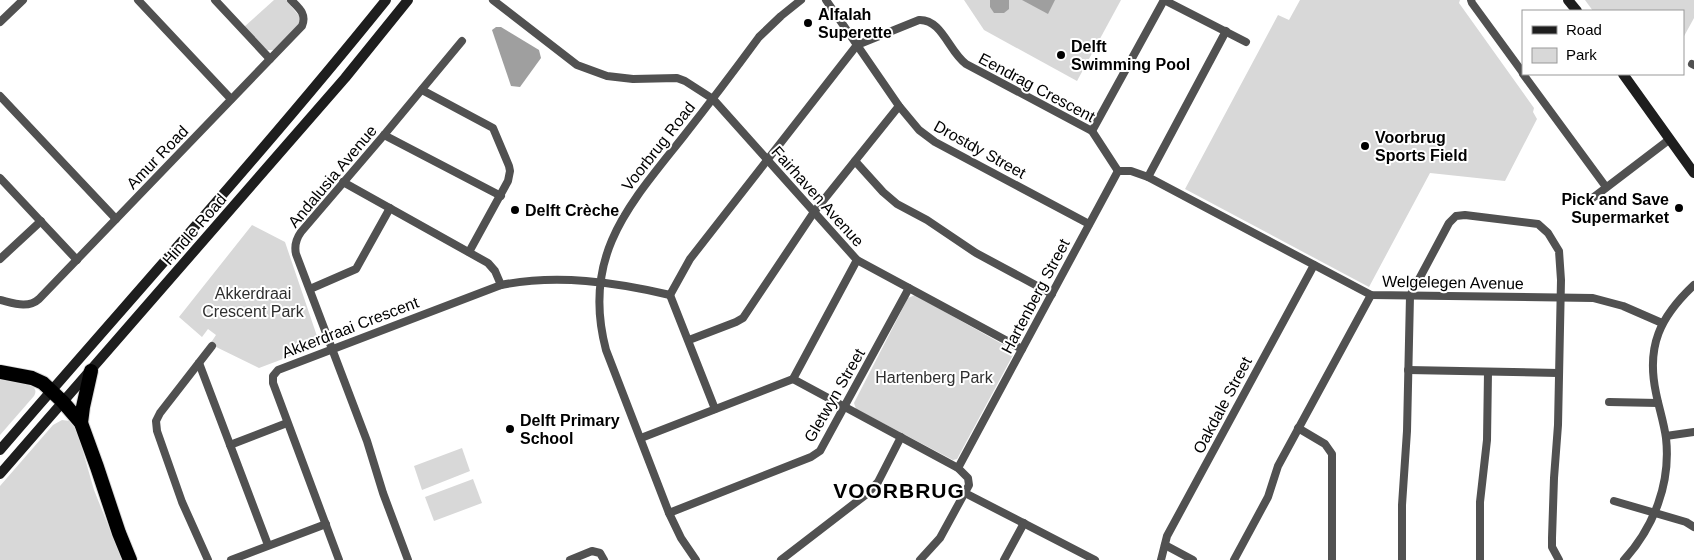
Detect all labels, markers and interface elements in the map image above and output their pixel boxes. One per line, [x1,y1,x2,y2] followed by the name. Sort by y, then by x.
[818,6,892,41] place label: Alfalah Superette
[1522,10,1684,75] legend
[802,17,814,29] marker: Alfalah Superette
[1566,21,1602,38] text: Road
[1071,38,1190,73] place label: Delft Swimming Pool
[1566,46,1597,63] text: Park
[1055,49,1067,61] marker: Delft Swimming Pool
[976,50,1098,125] street label: Eendrag Crescent
[619,99,698,194] street label: Voorbrug Road
[931,117,1029,182] street label: Drostdy Street
[123,122,192,192] street label: Amur Road
[285,122,380,231] street label: Andalusia Avenue
[1375,129,1467,164] place label: Voorbrug Sports Field
[1359,140,1371,152] marker: Voorbrug Sports Field
[768,143,867,250] street label: Fairhaven Avenue
[159,191,230,268] street label: Hindle Road
[1561,191,1670,226] place label: Pick and Save Supermarket
[525,202,619,219] place label: Delft Crèche
[1673,202,1685,214] marker: Pick and Save Supermarket
[509,204,521,216] marker: Delft Crèche
[998,236,1073,356] street label: Hartenberg Street
[1382,273,1524,292] street label: Welgelegen Avenue
[202,285,305,320] park label: Akkerdraai Crescent Park
[279,293,421,361] street label: Akkerdraai Crescent
[801,345,868,445] street label: Gletwyn Street
[1190,354,1255,456] street label: Oakdale Street
[875,369,994,386] park label: Hartenberg Park
[520,412,620,447] place label: Delft Primary School
[504,423,516,435] marker: Delft Primary School
[833,479,965,502] district label: VOORBRUG

